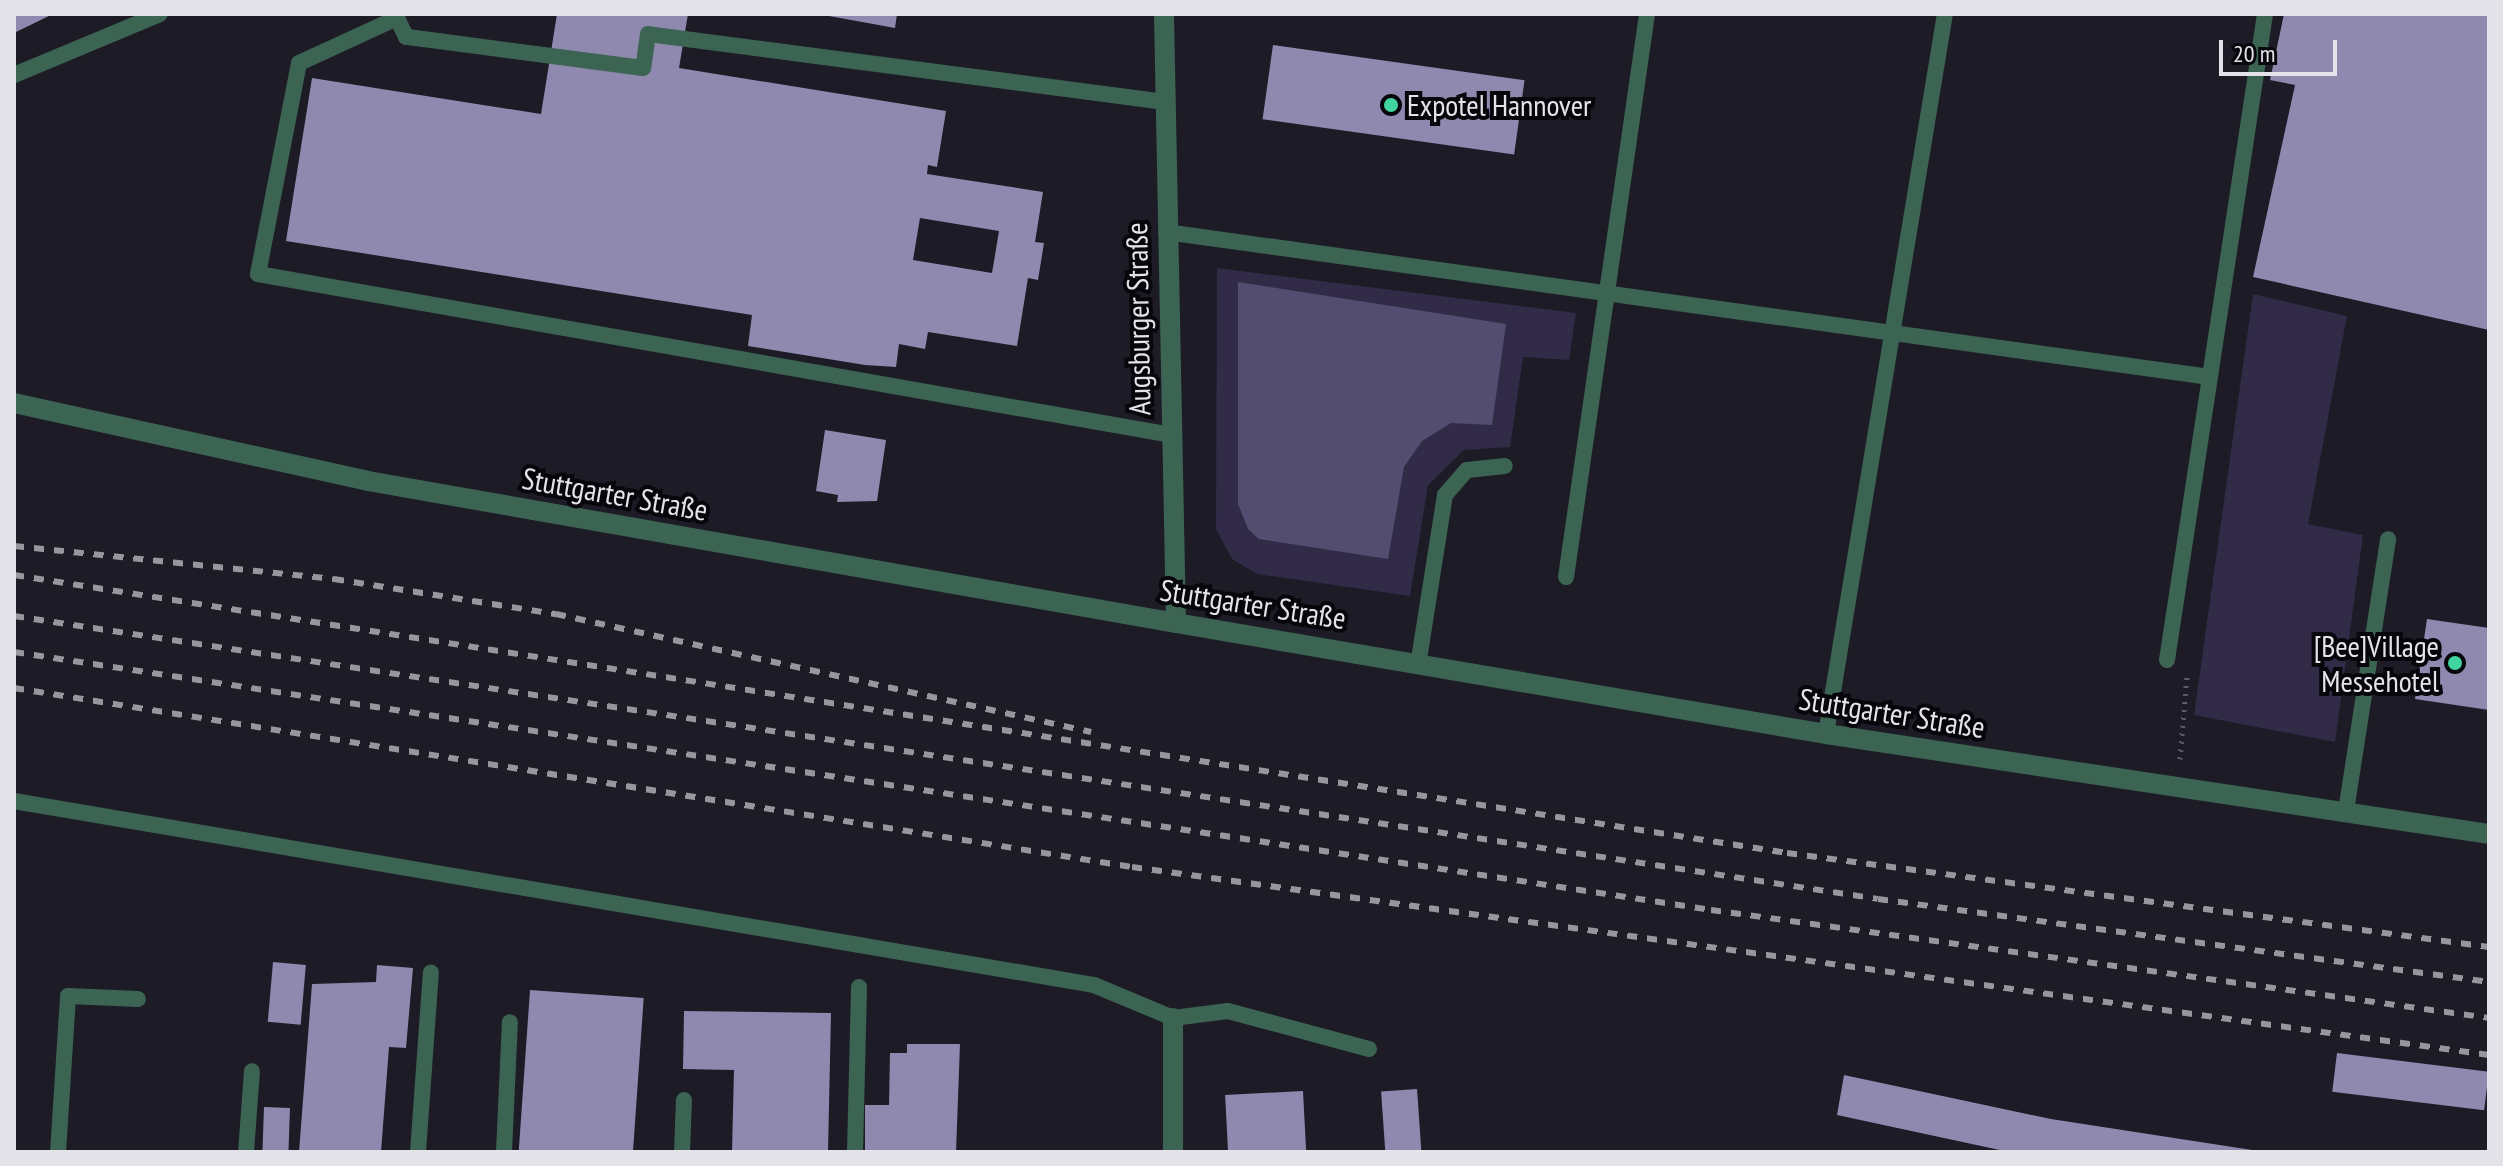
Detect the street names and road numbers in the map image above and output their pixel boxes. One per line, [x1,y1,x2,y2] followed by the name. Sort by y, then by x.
[1118,222,1158,416] street label: Augsburger Straße
[520,460,710,528] street label: Stuttgarter Straße
[1158,572,1348,636] street label: Stuttgarter Straße
[1797,681,1987,745] street label: Stuttgarter Straße

